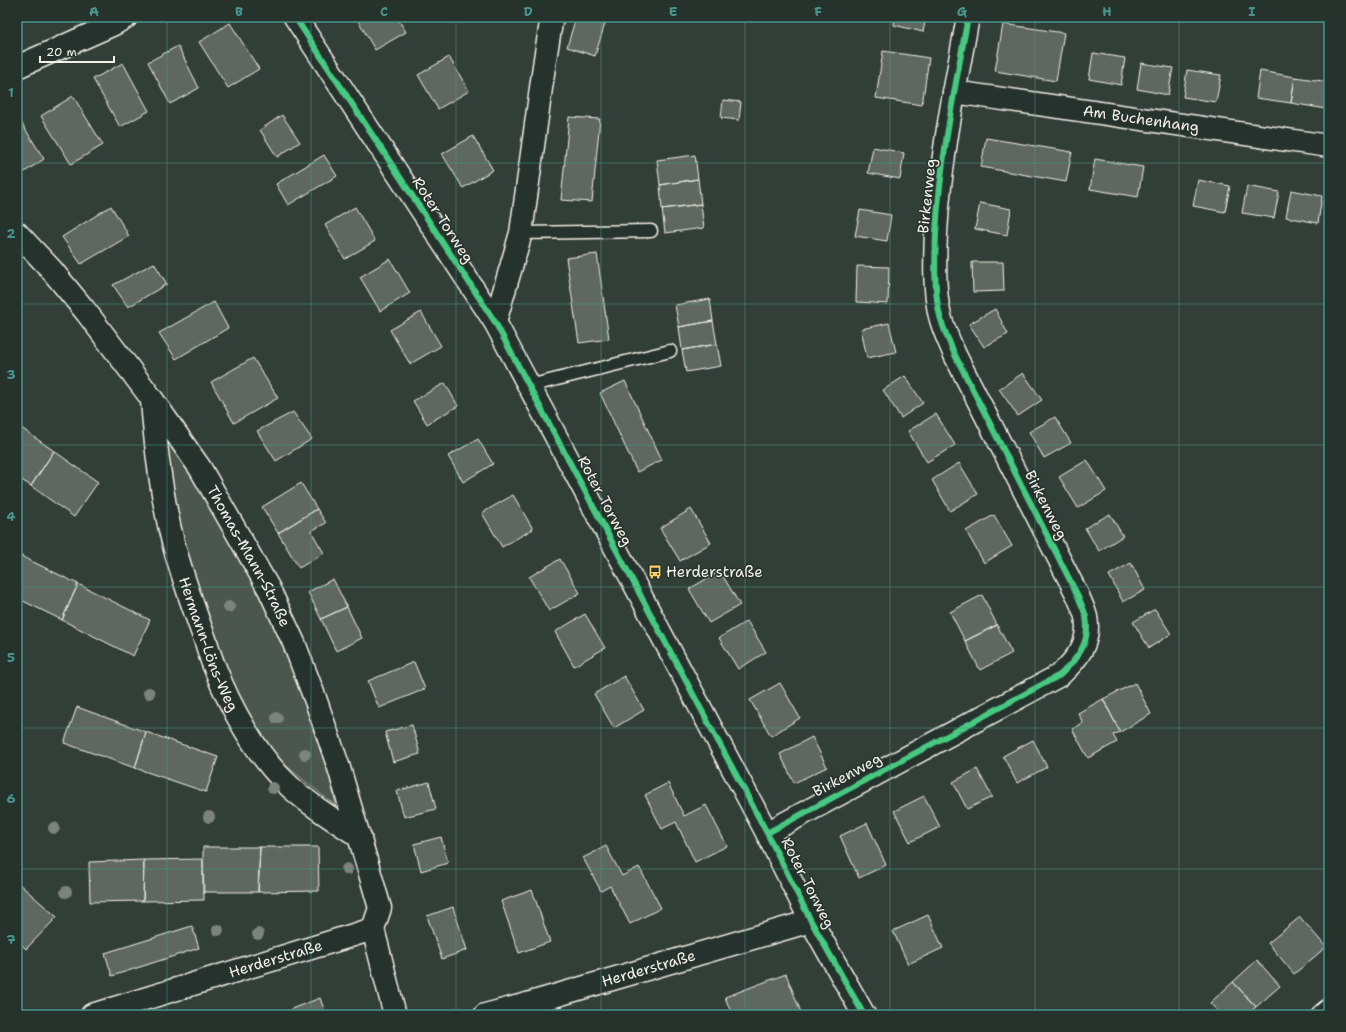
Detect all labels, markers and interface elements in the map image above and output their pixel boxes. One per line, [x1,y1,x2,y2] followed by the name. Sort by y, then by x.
[89,3,99,20] text: A
[235,3,243,20] text: B
[380,3,388,20] text: C
[523,3,533,20] text: D
[669,3,678,20] text: E
[814,3,822,20] text: F
[957,3,968,20] text: G
[1102,3,1112,20] text: H
[1248,3,1256,20] text: I
[40,38,114,64] scale bar
[46,44,77,60] text: 20 m
[8,84,14,101] text: 1
[1082,101,1200,137] street label: Am Buchenhang
[913,158,941,234] street label: Birkenweg
[408,173,478,267] street label: Roter Torweg
[6,225,16,242] text: 2
[6,366,16,383] text: 3
[573,453,637,549] street label: Roter Torweg
[1020,467,1072,543] street label: Birkenweg
[202,482,295,630] street label: Thomas-Mann-Straße
[6,508,16,525] text: 4
[666,562,763,582] place label: Herderstraße
[647,564,663,580] bus stop icon: Herderstraße
[174,574,243,715] street label: Hermann-Löns-Weg
[7,649,15,666] text: 5
[809,749,885,801] street label: Birkenweg
[6,790,16,807] text: 6
[777,834,839,932] street label: Roter Torweg
[6,931,16,948] text: 7
[226,935,325,983] street label: Herderstraße
[599,945,698,992] street label: Herderstraße

